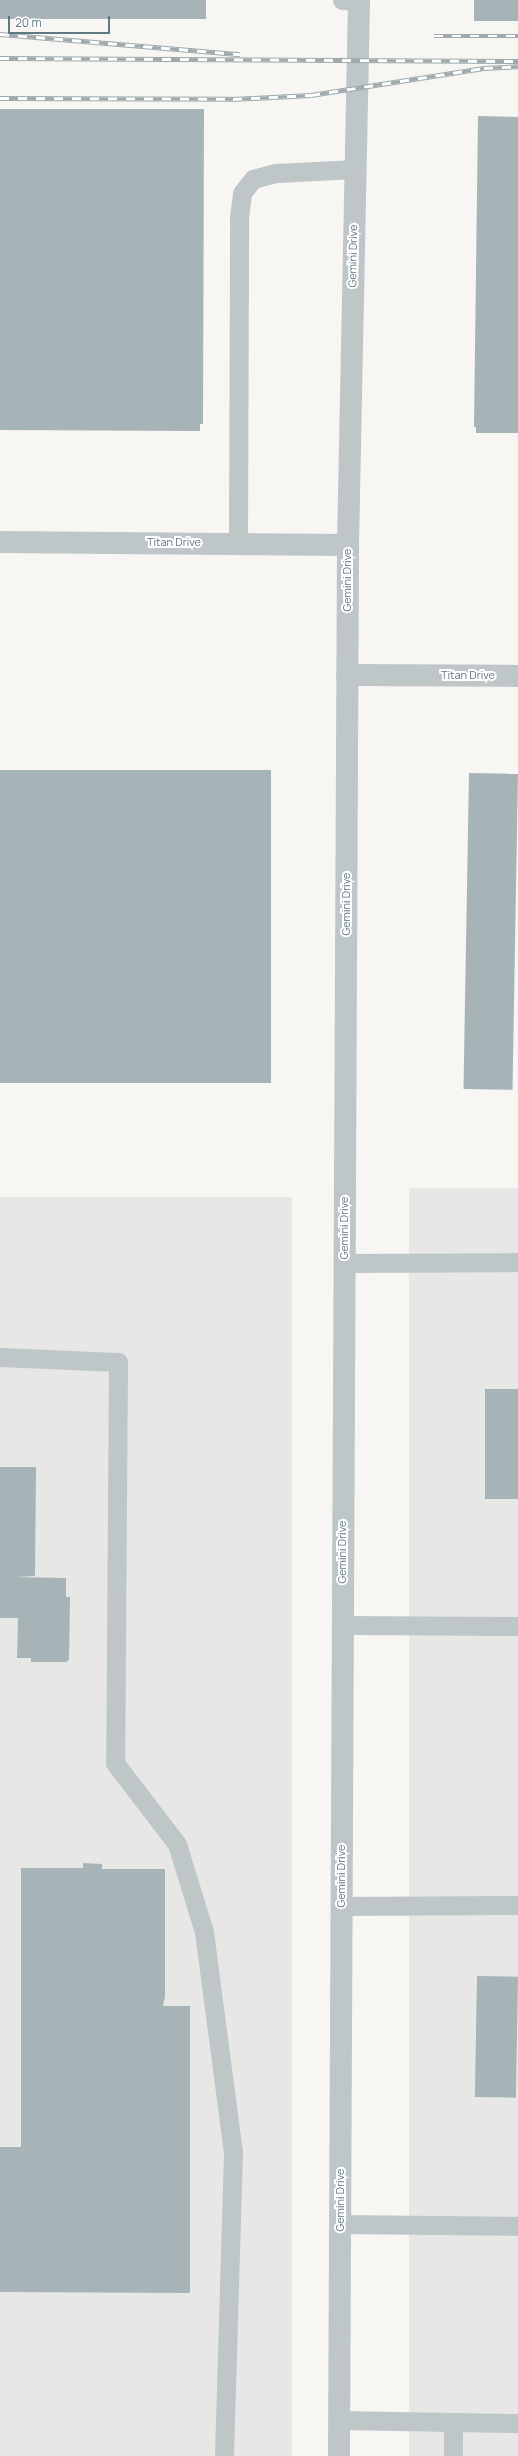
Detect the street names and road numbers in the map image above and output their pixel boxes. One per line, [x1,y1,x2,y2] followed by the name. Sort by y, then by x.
[346,224,360,288] street label: Gemini Drive
[147,535,201,549] street label: Titan Drive
[340,549,354,611] street label: Gemini Drive
[441,668,495,682] street label: Titan Drive
[339,873,353,935] street label: Gemini Drive
[337,1197,351,1259] street label: Gemini Drive
[335,1521,349,1583] street label: Gemini Drive
[334,1845,348,1907] street label: Gemini Drive
[333,2169,347,2231] street label: Gemini Drive

